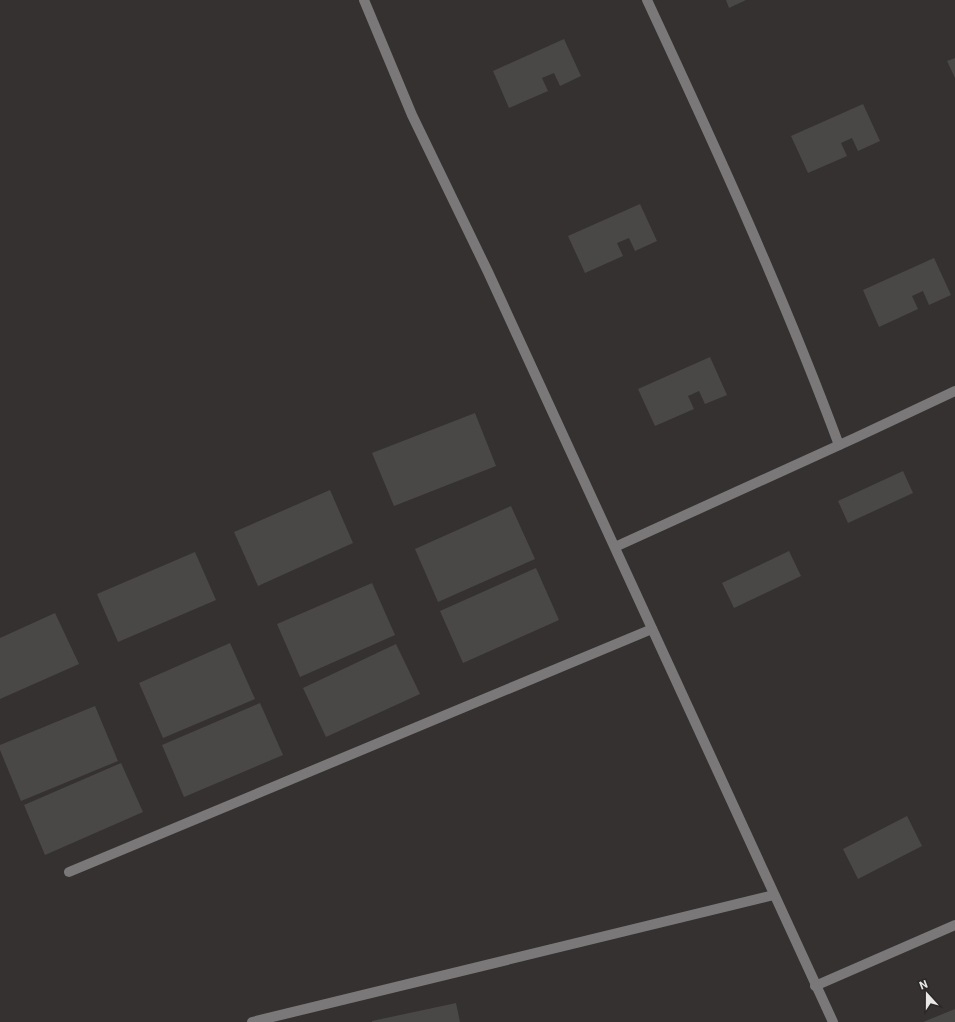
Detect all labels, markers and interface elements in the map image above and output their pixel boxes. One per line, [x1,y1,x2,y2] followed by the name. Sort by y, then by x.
[907,974,947,1014] north arrow
[918,978,930,993] text: N

